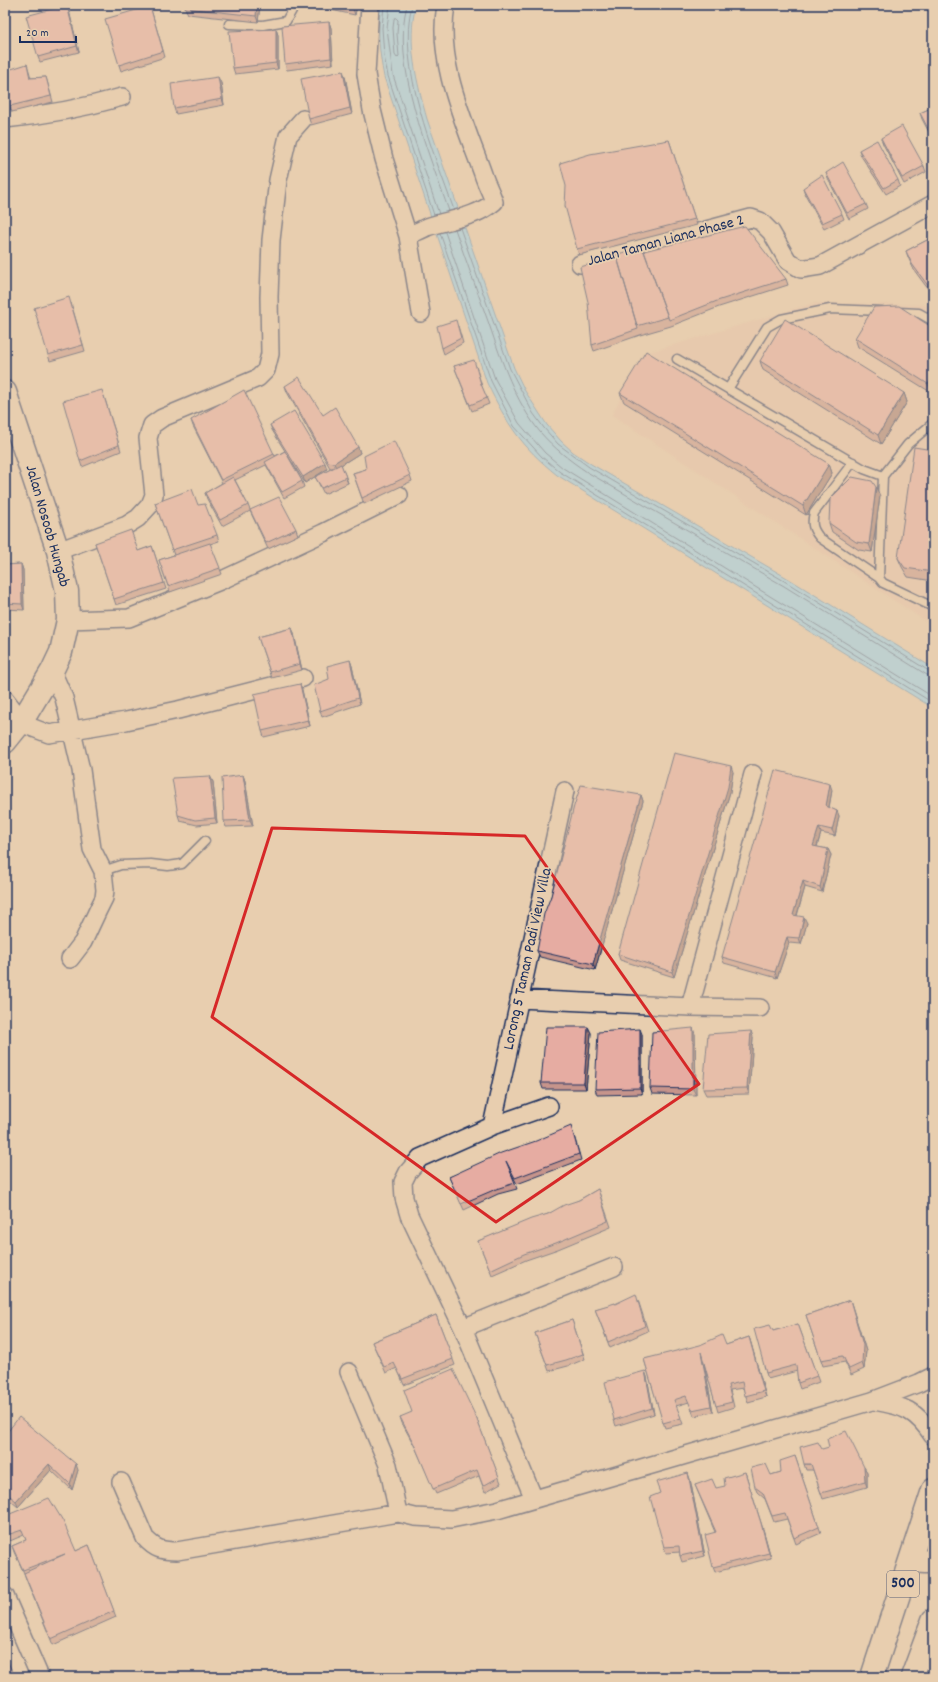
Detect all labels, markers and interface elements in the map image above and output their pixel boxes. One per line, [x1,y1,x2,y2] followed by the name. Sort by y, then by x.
[20,18,76,44] scale bar
[26,25,49,42] text: 20 m
[585,209,747,273] street label: Jalan Taman Liana Phase 2
[19,462,75,590] street label: Jalan Nosoob Hungab
[497,865,559,1052] street label: Lorong 5 Taman Padi View Villa
[887,1571,919,1597] road number: 500

